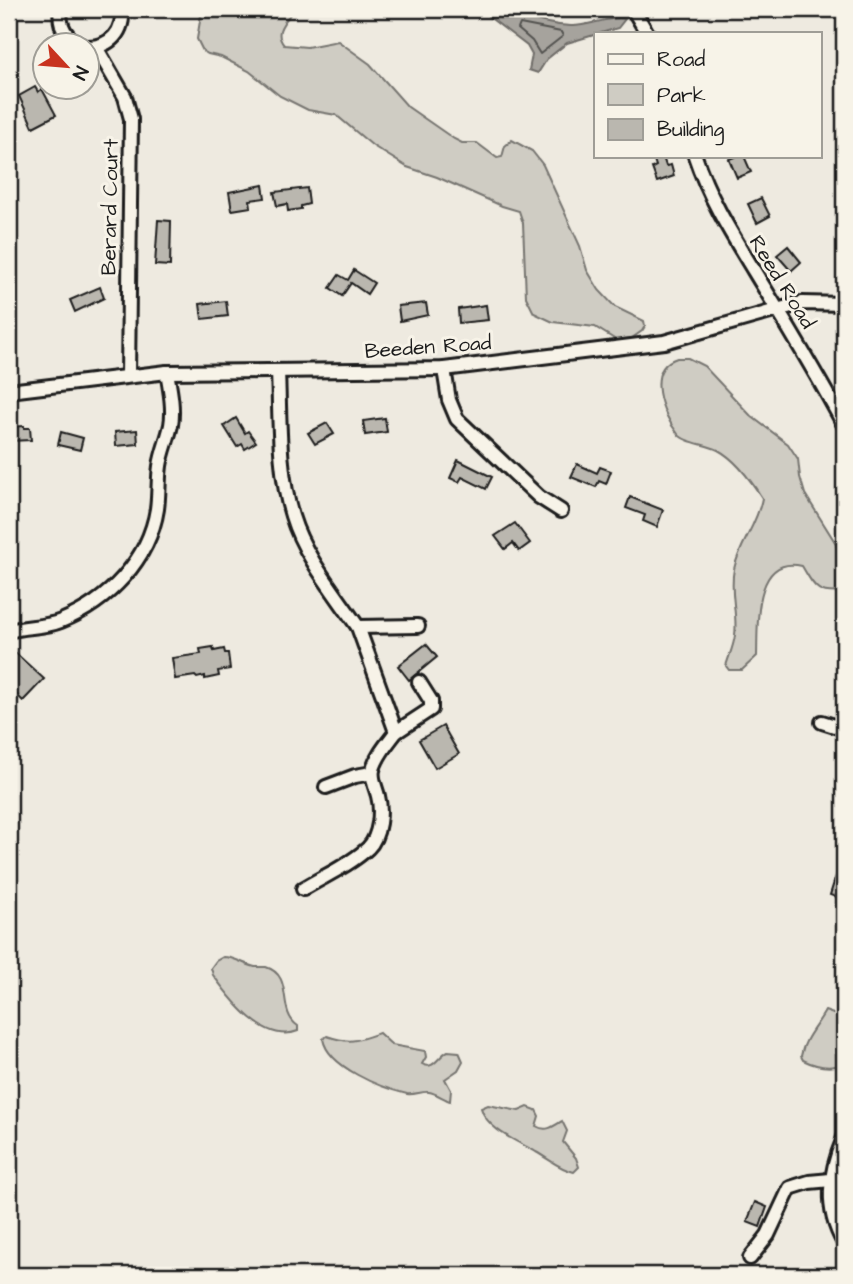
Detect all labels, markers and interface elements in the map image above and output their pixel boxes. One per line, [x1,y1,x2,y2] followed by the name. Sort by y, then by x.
[32,32,102,102] north arrow
[594,32,822,158] legend
[657,45,705,74] text: Road
[65,62,95,84] text: N
[657,81,706,110] text: Park
[657,115,725,146] text: Building
[94,138,126,276] street label: Berard Court
[742,230,822,334] street label: Reed Road
[364,328,493,366] street label: Beeden Road

